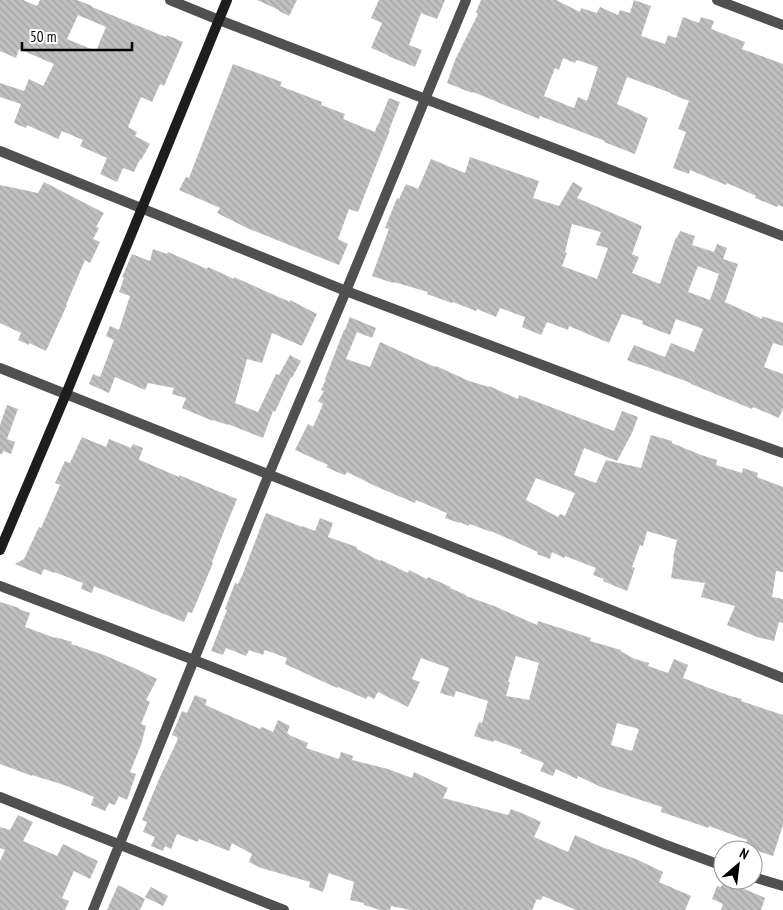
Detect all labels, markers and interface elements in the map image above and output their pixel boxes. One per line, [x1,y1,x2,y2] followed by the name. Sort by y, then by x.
[22,20,132,52] scale bar
[30,27,56,46] text: 50 m
[713,840,763,890] north arrow
[737,844,752,863] text: N

